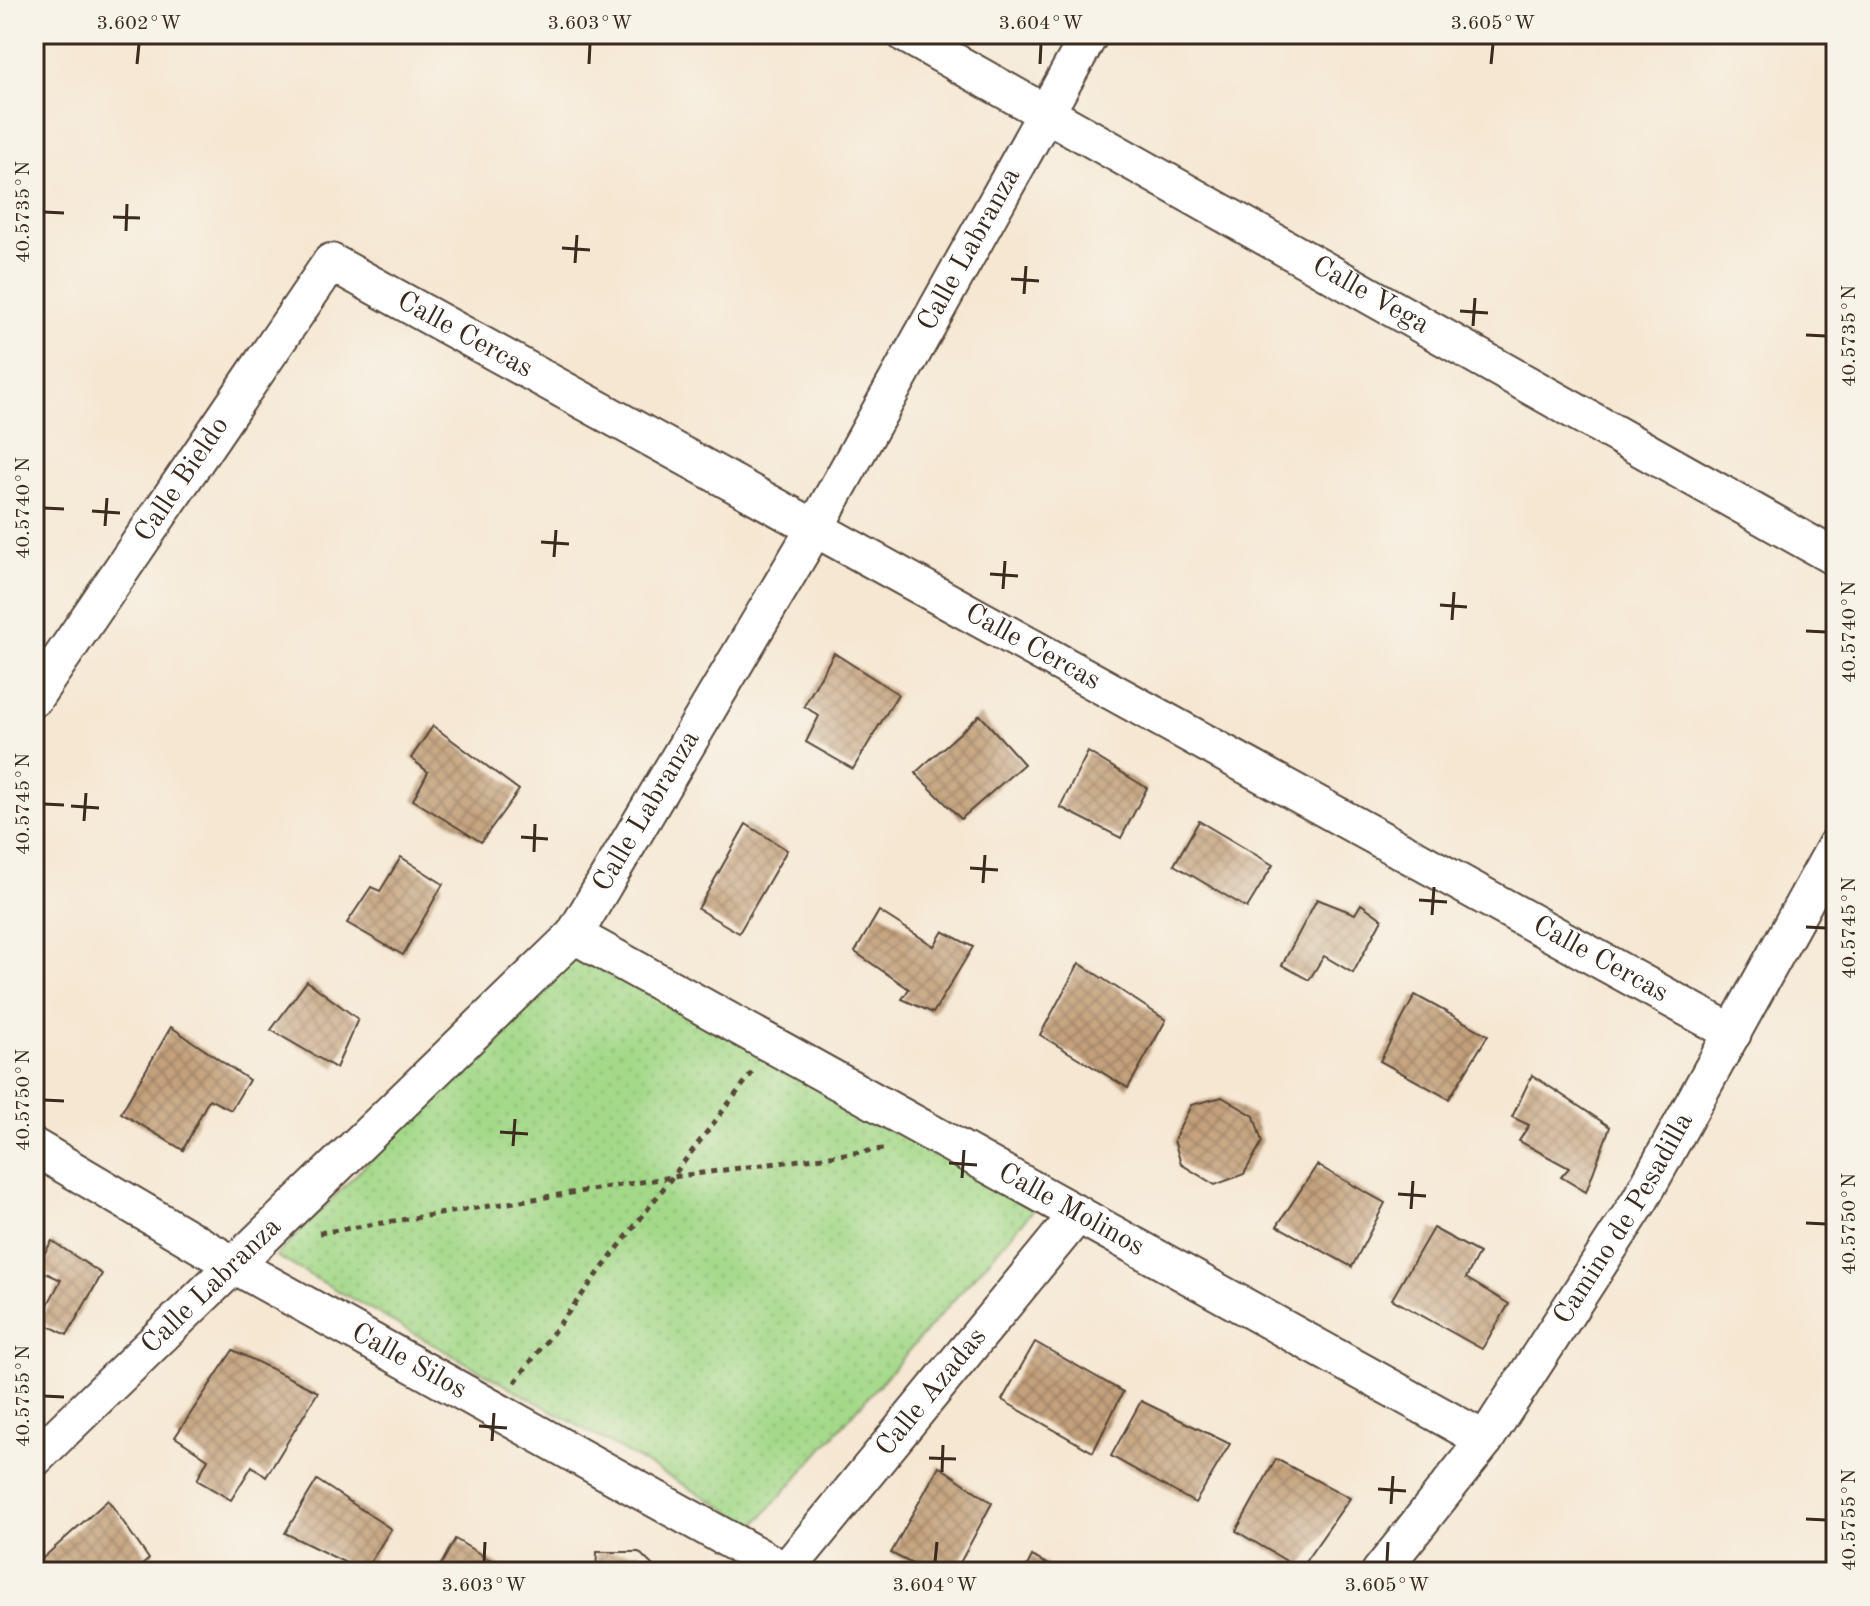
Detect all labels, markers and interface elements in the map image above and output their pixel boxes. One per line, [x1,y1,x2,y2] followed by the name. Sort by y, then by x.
[97,14,181,34] text: 3.602°W
[548,14,632,34] text: 3.603°W
[999,14,1083,34] text: 3.604°W
[1451,14,1535,34] text: 3.605°W
[14,161,34,263] text: 40.5735°N
[913,163,1027,336] street label: Calle Labranza
[1307,252,1434,340] street label: Calle Vega
[1840,285,1860,387] text: 40.5735°N
[392,287,537,384] street label: Calle Cercas
[130,412,235,547] street label: Calle Bieldo
[14,457,34,559] text: 40.5740°N
[1840,581,1860,683] text: 40.5740°N
[960,599,1105,696] street label: Calle Cercas
[589,726,706,897] street label: Calle Labranza
[14,753,34,855] text: 40.5745°N
[1840,877,1860,979] text: 40.5745°N
[1528,912,1673,1008] street label: Calle Cercas
[14,1049,34,1151] text: 40.5750°N
[1549,1108,1699,1330] street label: Camino de Pesadilla
[993,1159,1148,1262] street label: Calle Molinos
[1840,1173,1860,1275] text: 40.5750°N
[137,1213,287,1360] street label: Calle Labranza
[346,1319,471,1405] street label: Calle Silos
[871,1323,992,1462] street label: Calle Azadas
[14,1345,34,1447] text: 40.5755°N
[1840,1469,1860,1571] text: 40.5755°N
[442,1576,526,1596] text: 3.603°W
[893,1576,977,1596] text: 3.604°W
[1345,1576,1429,1596] text: 3.605°W

